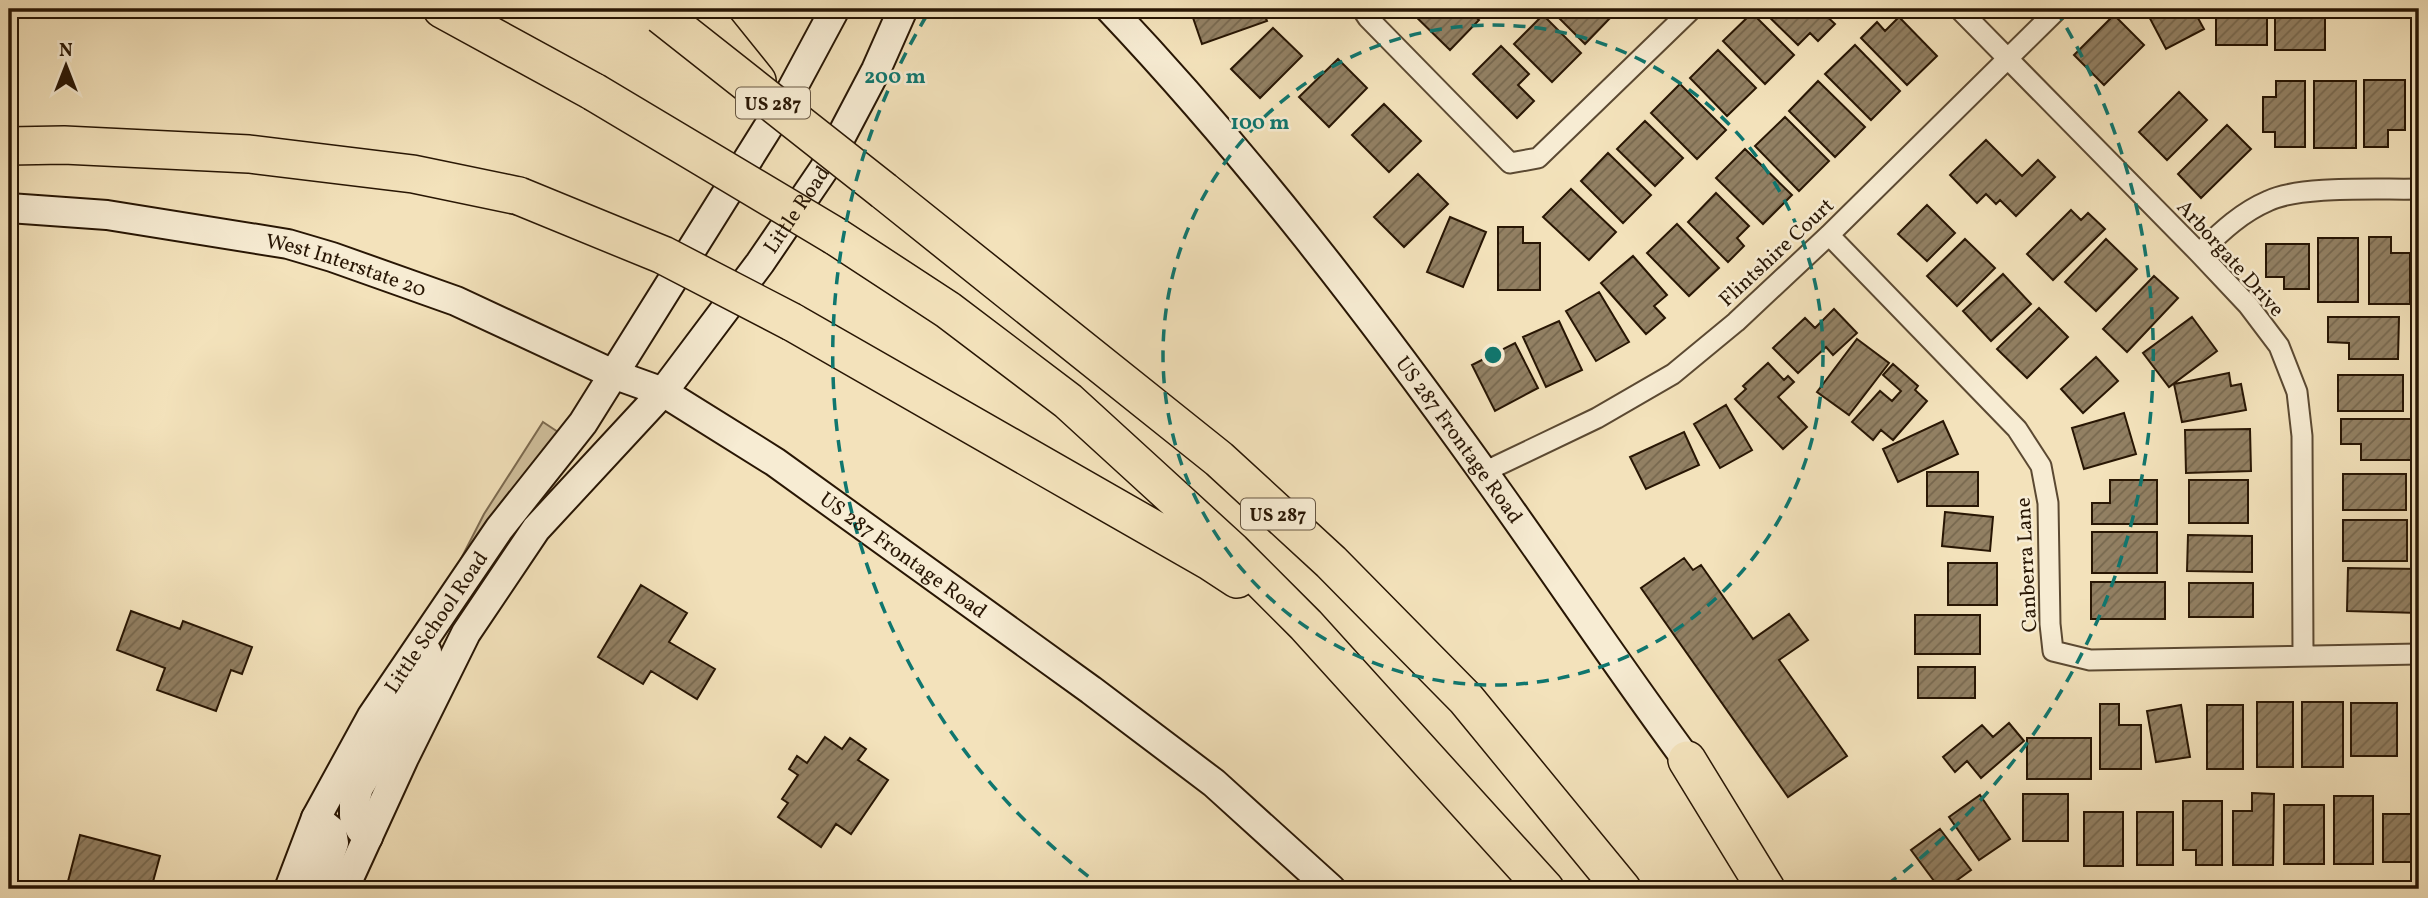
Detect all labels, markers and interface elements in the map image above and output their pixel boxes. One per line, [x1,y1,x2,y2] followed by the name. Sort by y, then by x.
[32,32,102,102] north arrow
[59,38,73,64] text: N
[864,63,926,92] text: 200 m
[736,88,810,118] road number: US 287
[1230,109,1290,138] text: 100 m
[757,161,838,260] street label: Little Road
[1713,192,1841,314] street label: Flintshire Court
[2169,194,2290,324] street label: Arborgate Drive
[263,228,430,305] street label: West Interstate 20
[1481,343,1505,367] centre of rings
[1388,351,1529,530] street label: US 287 Frontage Road
[813,486,992,626] street label: US 287 Frontage Road
[2009,497,2046,633] street label: Canberra Lane
[1241,499,1315,530] road number: US 287
[378,546,496,700] street label: Little School Road

